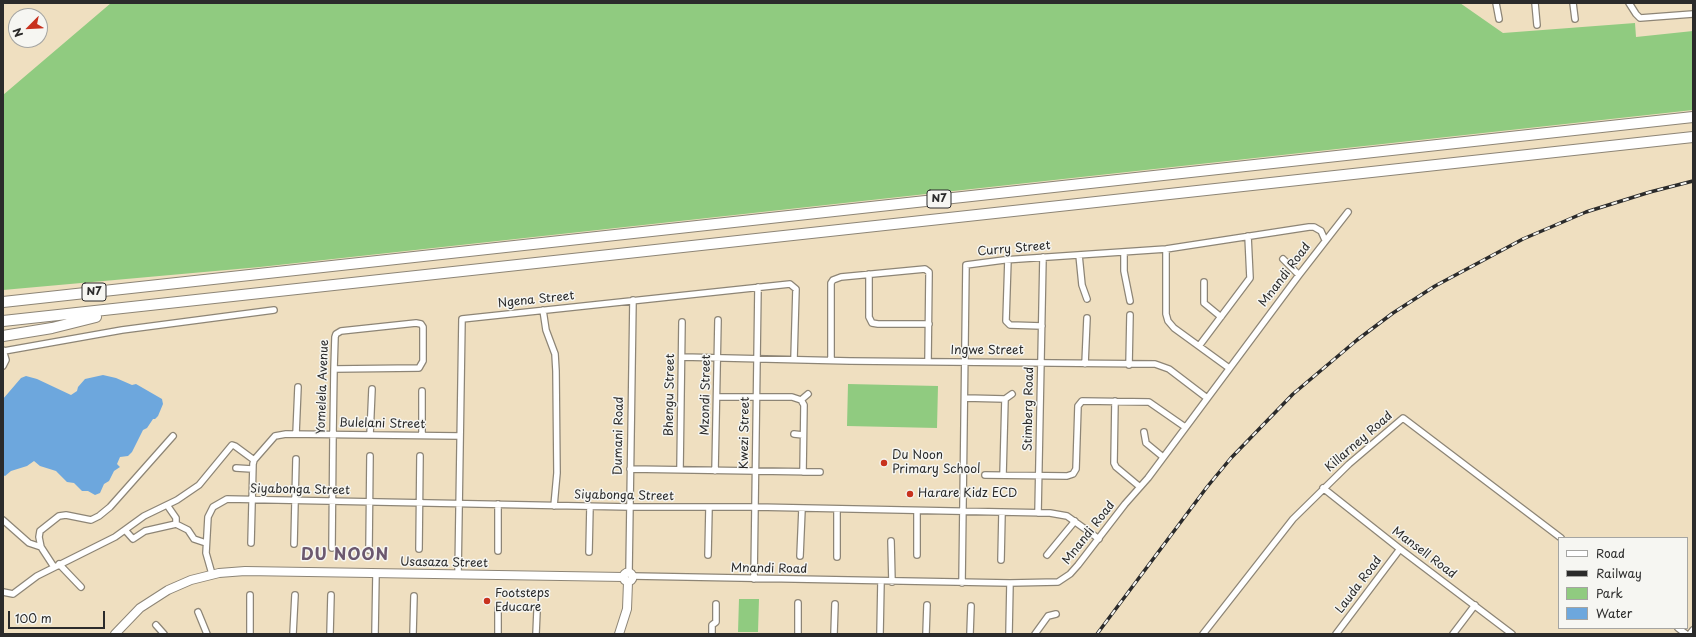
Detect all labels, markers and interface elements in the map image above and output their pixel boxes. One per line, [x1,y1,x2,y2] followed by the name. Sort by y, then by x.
[8,8,48,48] north arrow
[8,25,27,40] text: N
[927,190,951,208] road number: N7
[977,239,1051,259] street label: Curry Street
[1256,240,1314,310] street label: Mnandi Road
[82,283,106,301] road number: N7
[497,289,575,311] street label: Ngena Street
[314,339,332,435] street label: Yomelela Avenue
[950,344,1024,358] street label: Ingwe Street
[662,353,678,437] street label: Bhengu Street
[698,354,714,436] street label: Mzondi Street
[1021,367,1037,451] street label: Stimberg Road
[611,396,627,476] street label: Dumani Road
[737,397,753,469] street label: Kwezi Street
[1322,409,1396,475] street label: Killarney Road
[339,416,425,432] street label: Bulelani Street
[892,449,980,477] place label: Du Noon Primary School
[879,458,889,468] marker: Du Noon Primary School
[250,482,350,498] street label: Siyabonga Street
[918,487,1017,501] place label: Harare Kidz ECD
[574,488,674,504] street label: Siyabonga Street
[905,489,915,499] marker: Harare Kidz ECD
[1060,498,1118,568] street label: Mnandi Road
[1389,524,1459,582] street label: Mansell Road
[1558,537,1688,629] legend
[1596,544,1625,562] text: Road
[301,546,389,566] district label: DU NOON
[1333,554,1385,616] street label: Lauda Road
[400,555,488,571] street label: Usasaza Street
[731,561,807,577] street label: Mnandi Road
[1596,564,1642,582] text: Railway
[1596,584,1623,602] text: Park
[495,587,549,615] place label: Footsteps Educare
[482,596,492,606] marker: Footsteps Educare
[10,603,107,629] scale bar
[1596,604,1632,622] text: Water
[15,609,52,627] text: 100 m

